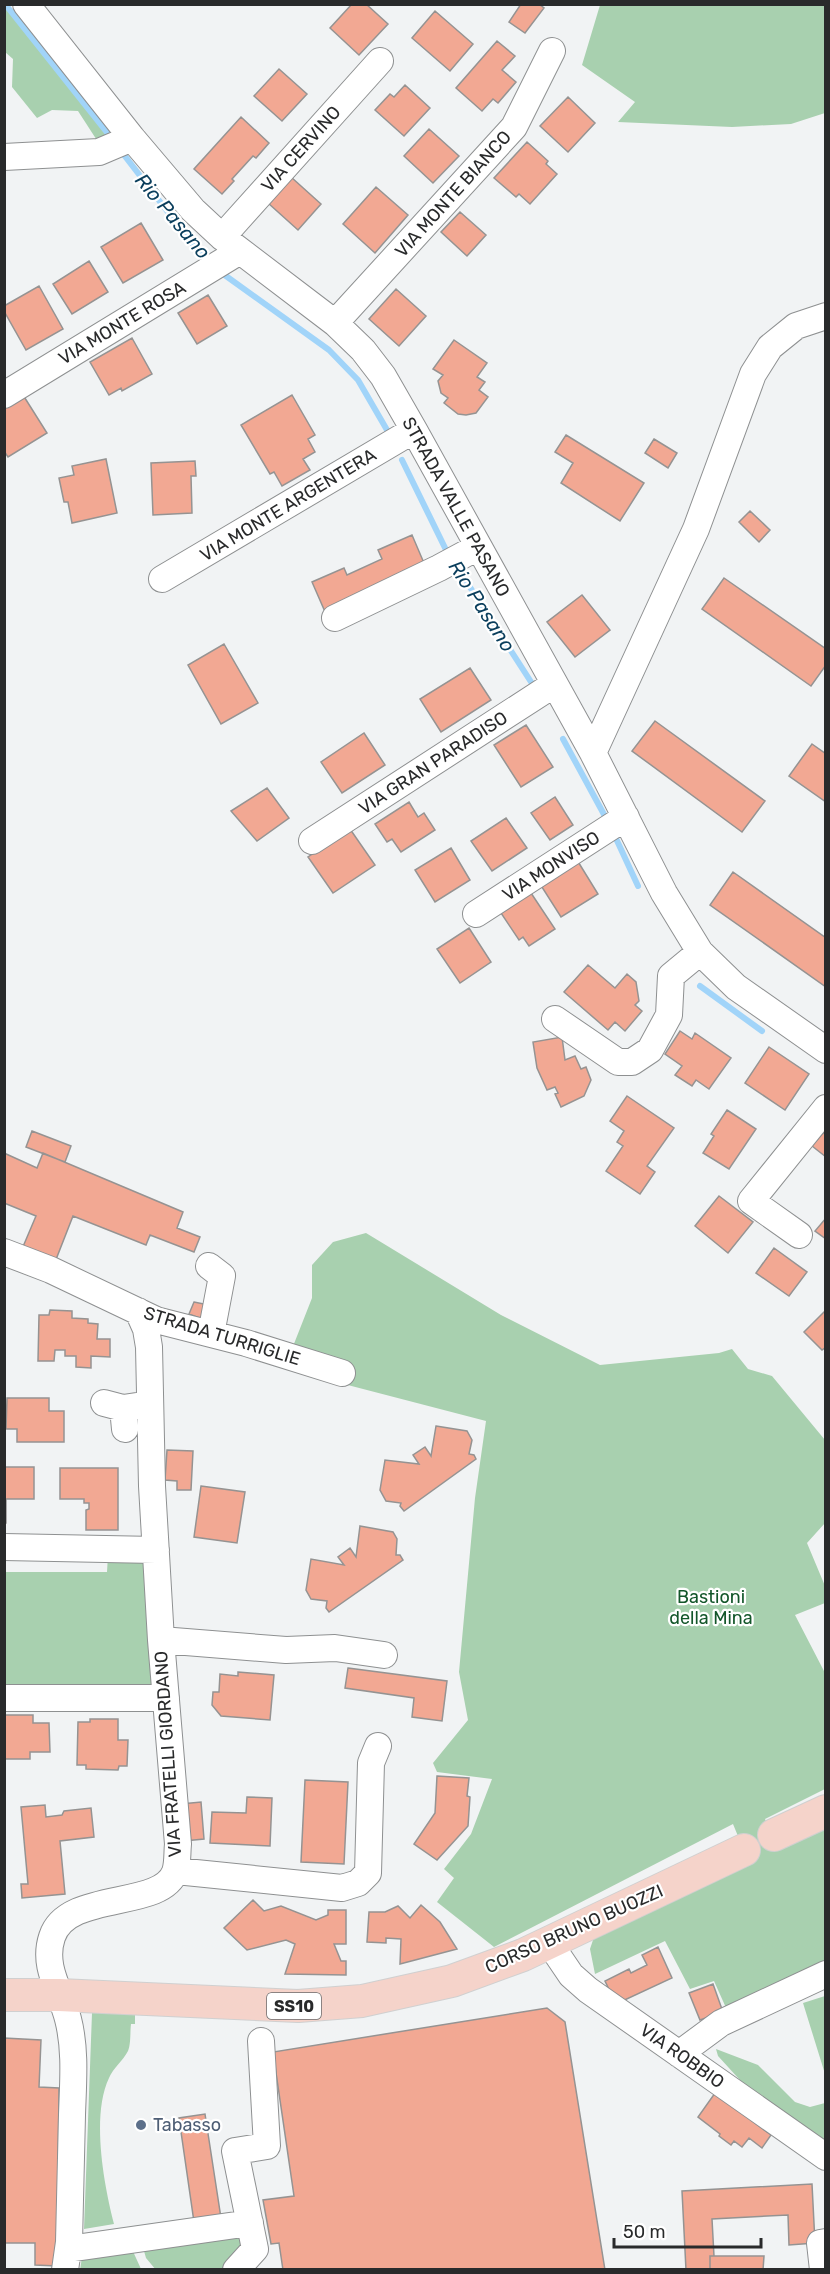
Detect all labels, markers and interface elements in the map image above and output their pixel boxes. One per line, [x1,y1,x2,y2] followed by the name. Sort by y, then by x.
[257,101,345,197] street label: VIA CERVINO
[390,126,516,262] street label: VIA MONTE BIANCO
[130,168,216,264] water label: Rio Pasano
[54,276,190,370] street label: VIA MONTE ROSA
[397,413,515,601] street label: STRADA VALLE PASANO
[196,444,380,566] street label: VIA MONTE ARGENTERA
[443,556,521,656] water label: Rio Pasano
[354,707,512,819] street label: VIA GRAN PARADISO
[498,826,604,906] street label: VIA MONVISO
[141,1302,303,1370] street label: STRADA TURRIGLIE
[669,1586,753,1629] park label: Bastioni della Mina
[150,1650,186,1858] street label: VIA FRATELLI GIORDANO
[482,1880,666,1978] street label: CORSO BRUNO BUOZZI
[267,1993,321,2019] road number: SS10
[636,2019,728,2093] street label: VIA ROBBIO
[153,2114,221,2136] place label: Tabasso
[134,2118,148,2132] marker: Tabasso
[614,2211,761,2249] scale bar
[623,2221,666,2243] text: 50 m

